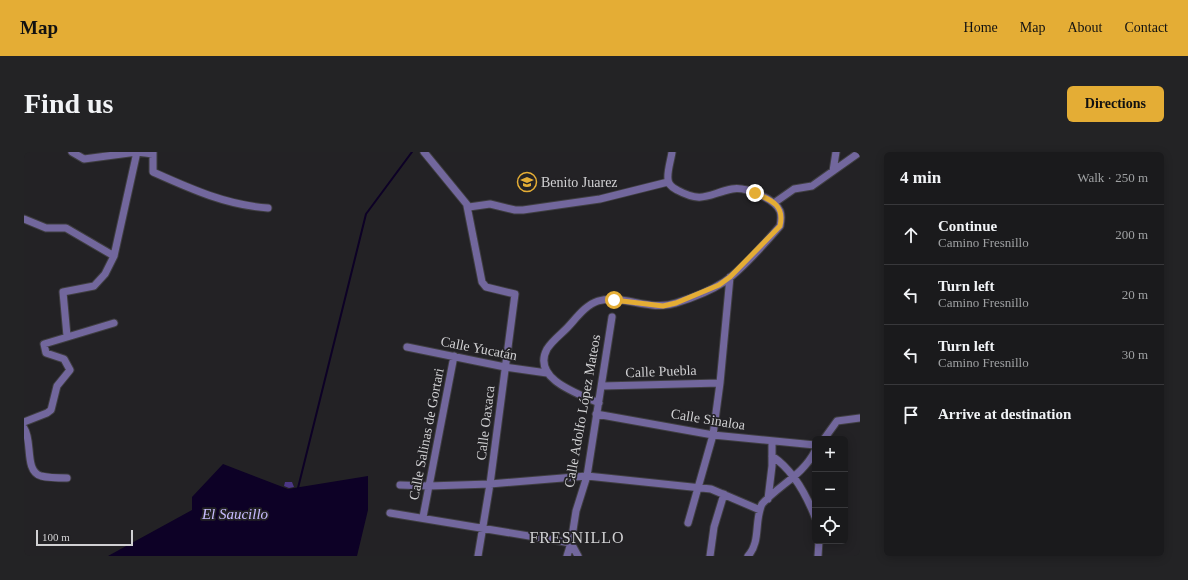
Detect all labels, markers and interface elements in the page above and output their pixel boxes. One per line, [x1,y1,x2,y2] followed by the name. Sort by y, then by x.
[20,17,58,38] text: Map
[964,20,998,35] text: Home
[1020,20,1045,35] text: Map
[1067,20,1102,35] text: About
[1124,20,1168,35] text: Contact
[1067,86,1164,122] button: Directions
[24,88,114,119] text: Find us
[900,168,941,187] text: 4 min
[1077,170,1148,185] text: Walk · 250 m
[516,171,538,193] school or university icon: Benito Juarez
[541,175,618,190] place label: Benito Juarez
[746,184,764,202] route end
[938,218,997,234] text: Continue
[900,224,922,246] icon: ahead
[1115,227,1148,242] text: 200 m
[938,235,1029,250] text: Camino Fresnillo
[938,278,995,294] text: Turn left
[900,284,922,306] icon: left
[1122,287,1148,302] text: 20 m
[605,291,623,309] route start
[938,295,1029,310] text: Camino Fresnillo
[562,333,603,489] street label: Calle Adolfo López Mateos
[439,334,518,363] street label: Calle Yucatán
[938,338,995,354] text: Turn left
[900,344,922,366] icon: left
[1122,347,1148,362] text: 30 m
[938,355,1029,370] text: Camino Fresnillo
[625,363,698,380] street label: Calle Puebla
[406,367,447,501] street label: Calle Salinas de Gortari
[473,384,498,461] street label: Calle Oaxaca
[900,404,922,426] icon: arrive
[670,406,747,433] street label: Calle Sinaloa
[938,406,1071,422] text: Arrive at destination
[812,436,848,544] map controls
[812,436,848,472] button: +
[812,472,848,508] button: −
[201,506,269,522] water label: El Saucillo
[812,508,848,544] button: locate
[36,528,133,547] scale bar
[529,529,625,546] district label: FRESNILLO
[42,531,70,543] text: 100 m

